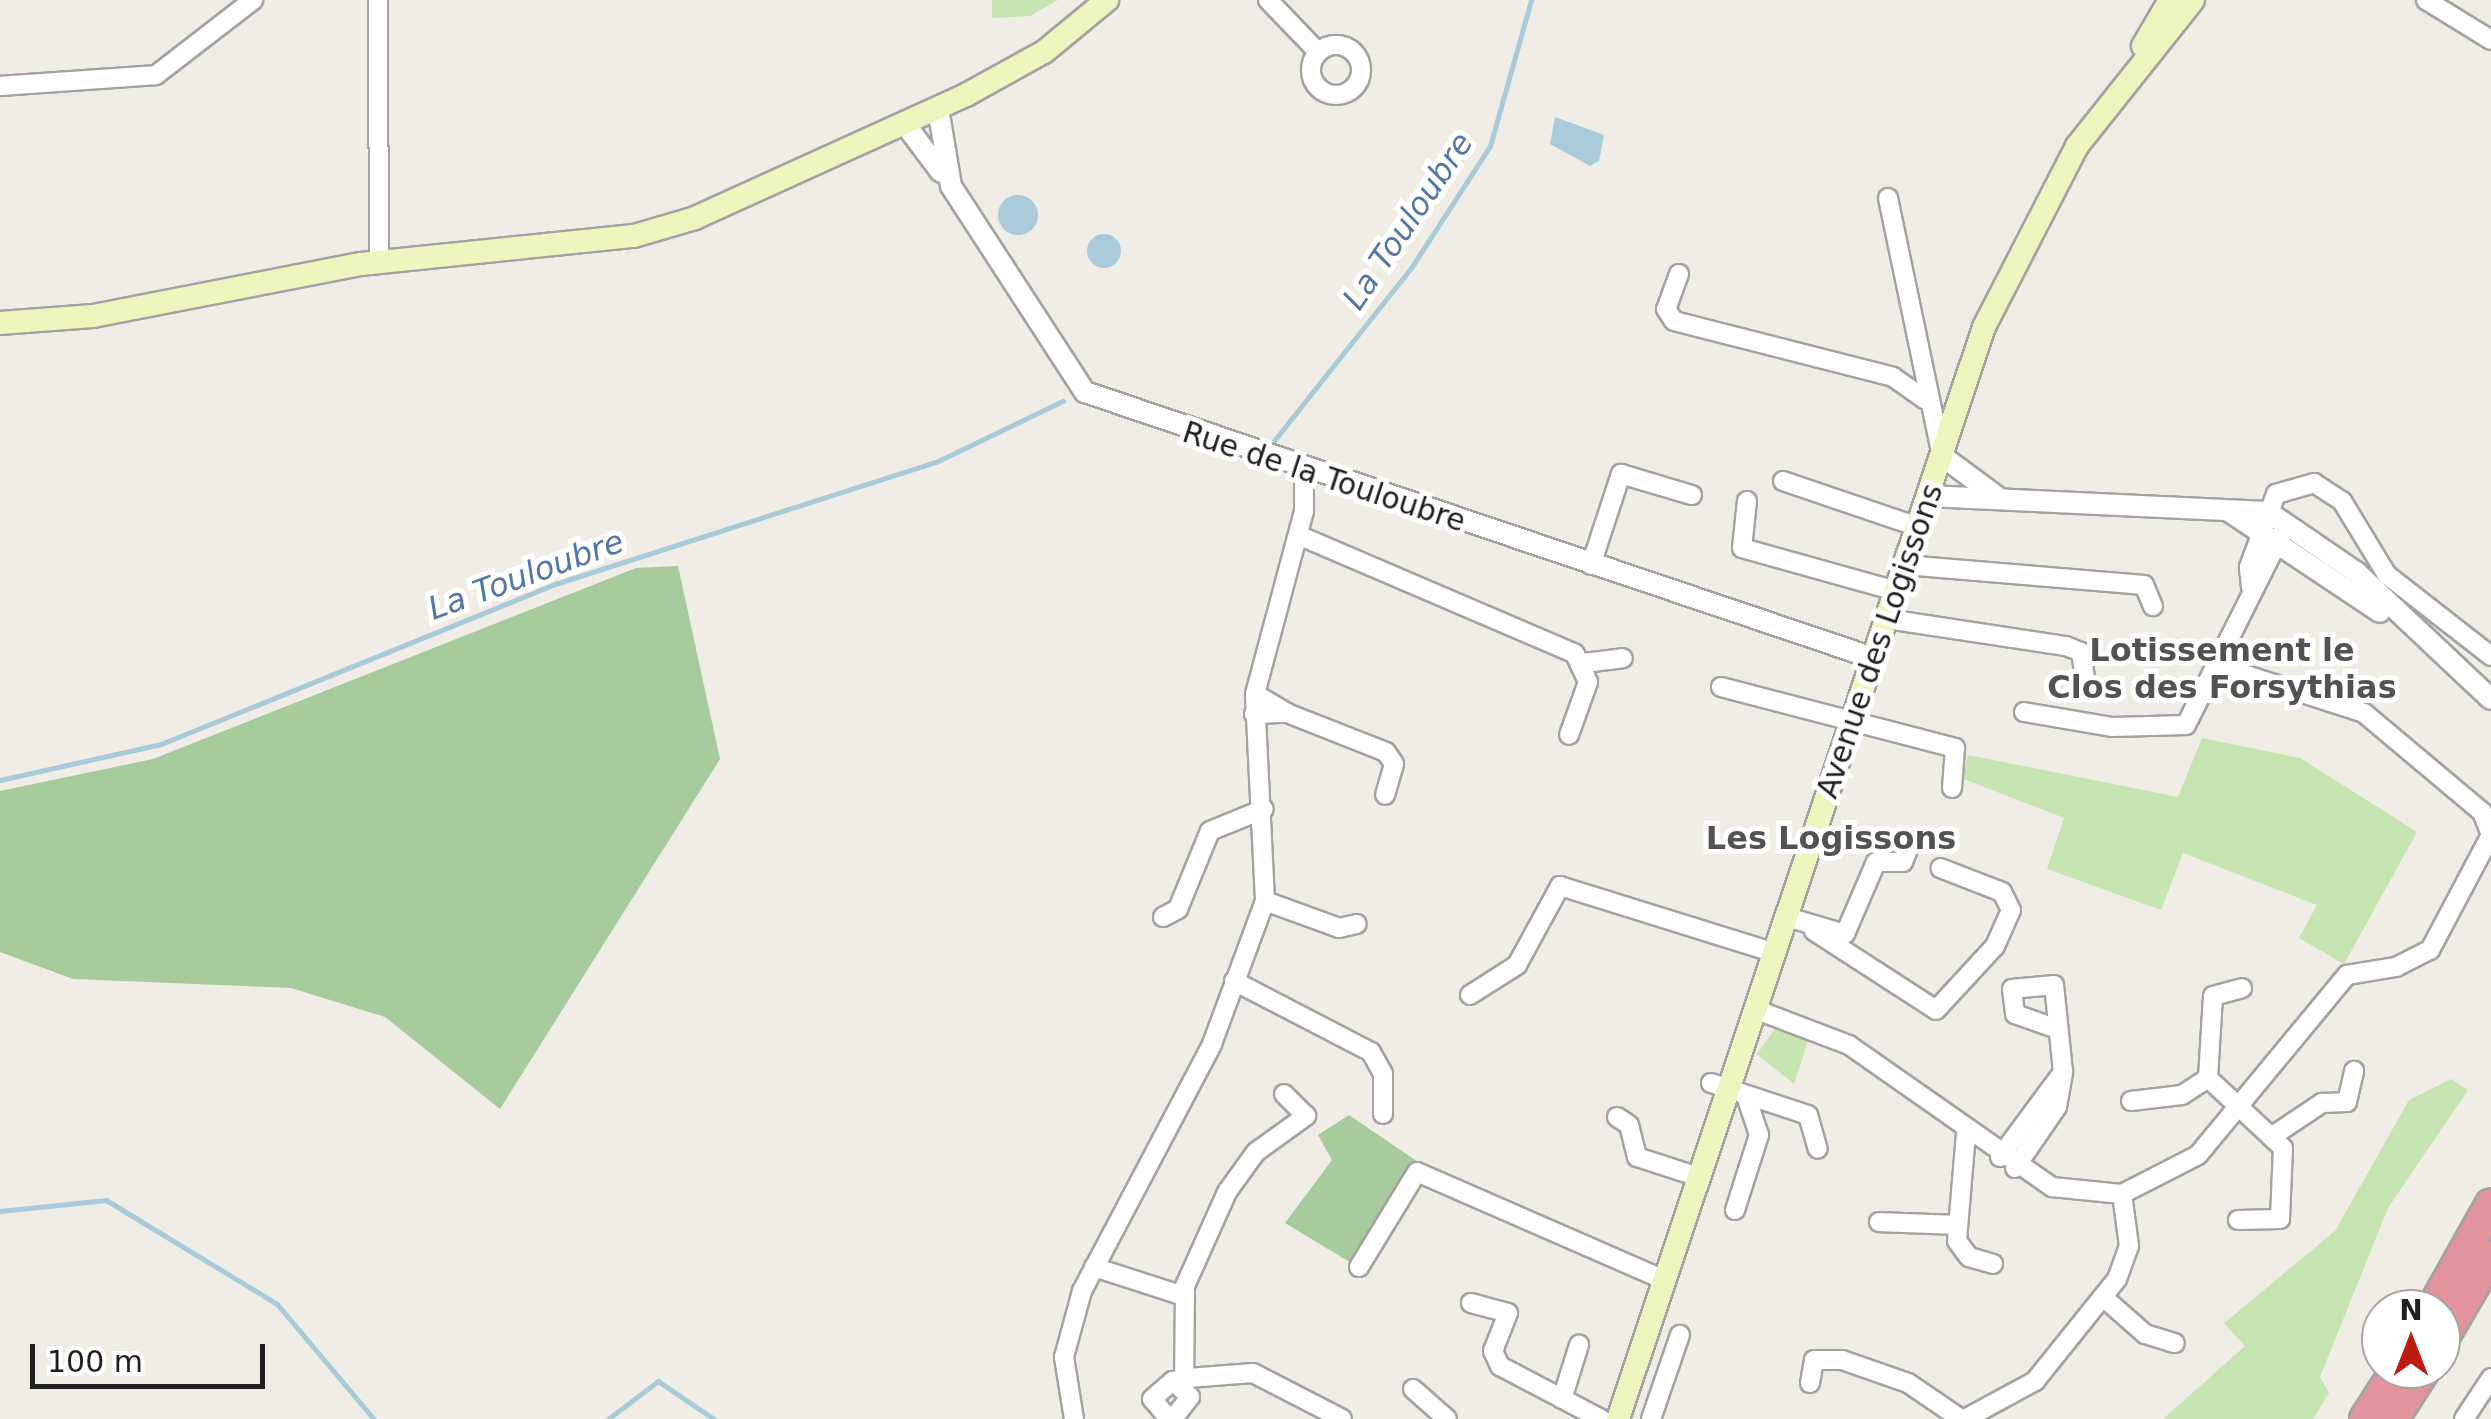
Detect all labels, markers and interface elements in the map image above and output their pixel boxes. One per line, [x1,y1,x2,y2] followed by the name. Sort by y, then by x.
[1335,125,1481,317] water label: La Touloubre
[1178,414,1470,540] street label: Rue de la Touloubre
[1809,479,1951,803] street label: Avenue des Logissons
[423,522,629,628] water label: La Touloubre
[2047,632,2397,707] district label: Lotissement le Clos des Forsythias
[1706,819,1956,857] district label: Les Logissons
[2361,1289,2461,1389] north arrow
[2399,1294,2423,1327] text: N
[35,1324,270,1386] scale bar
[47,1344,143,1379] text: 100 m

